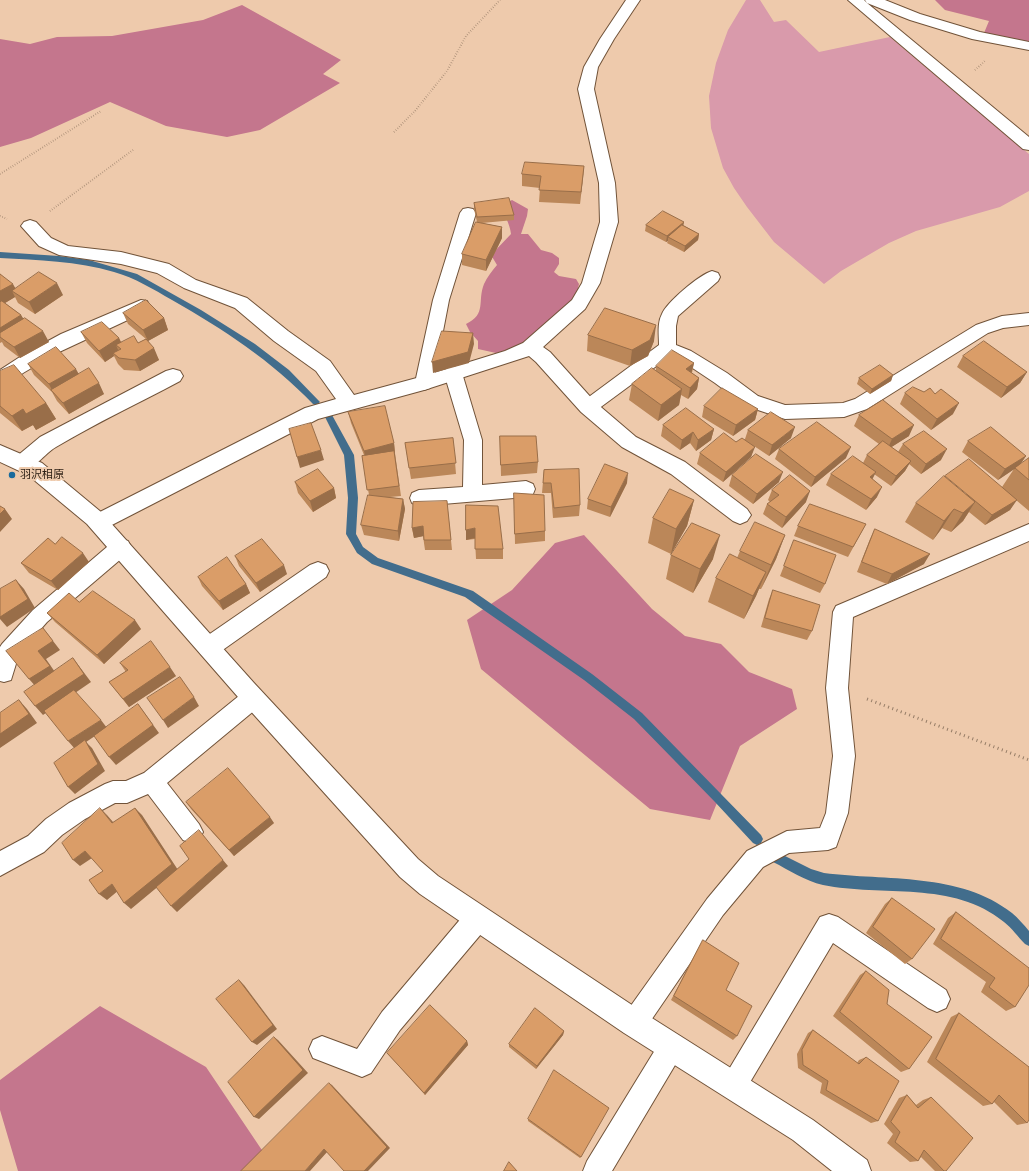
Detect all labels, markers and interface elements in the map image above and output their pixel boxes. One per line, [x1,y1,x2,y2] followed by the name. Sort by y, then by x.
[20,468,64,482] place label: 羽沢相原
[7,470,17,480] marker: 羽沢相原

